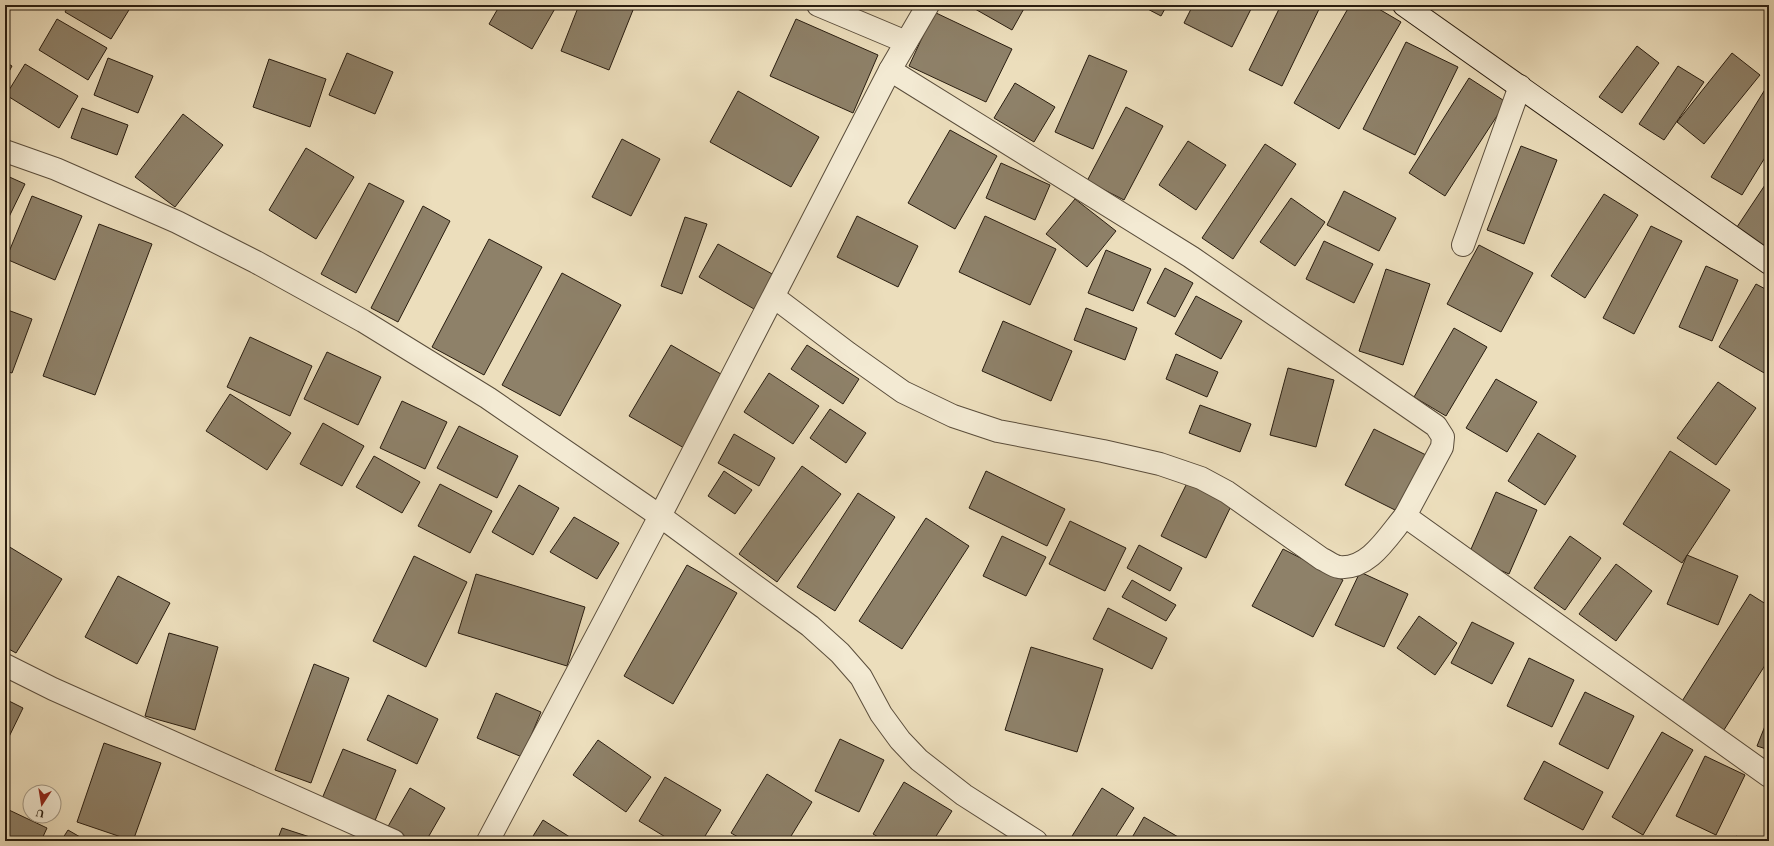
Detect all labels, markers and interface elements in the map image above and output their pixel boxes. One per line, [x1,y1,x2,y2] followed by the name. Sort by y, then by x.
[22,784,62,824] north arrow
[34,806,45,821] text: U

